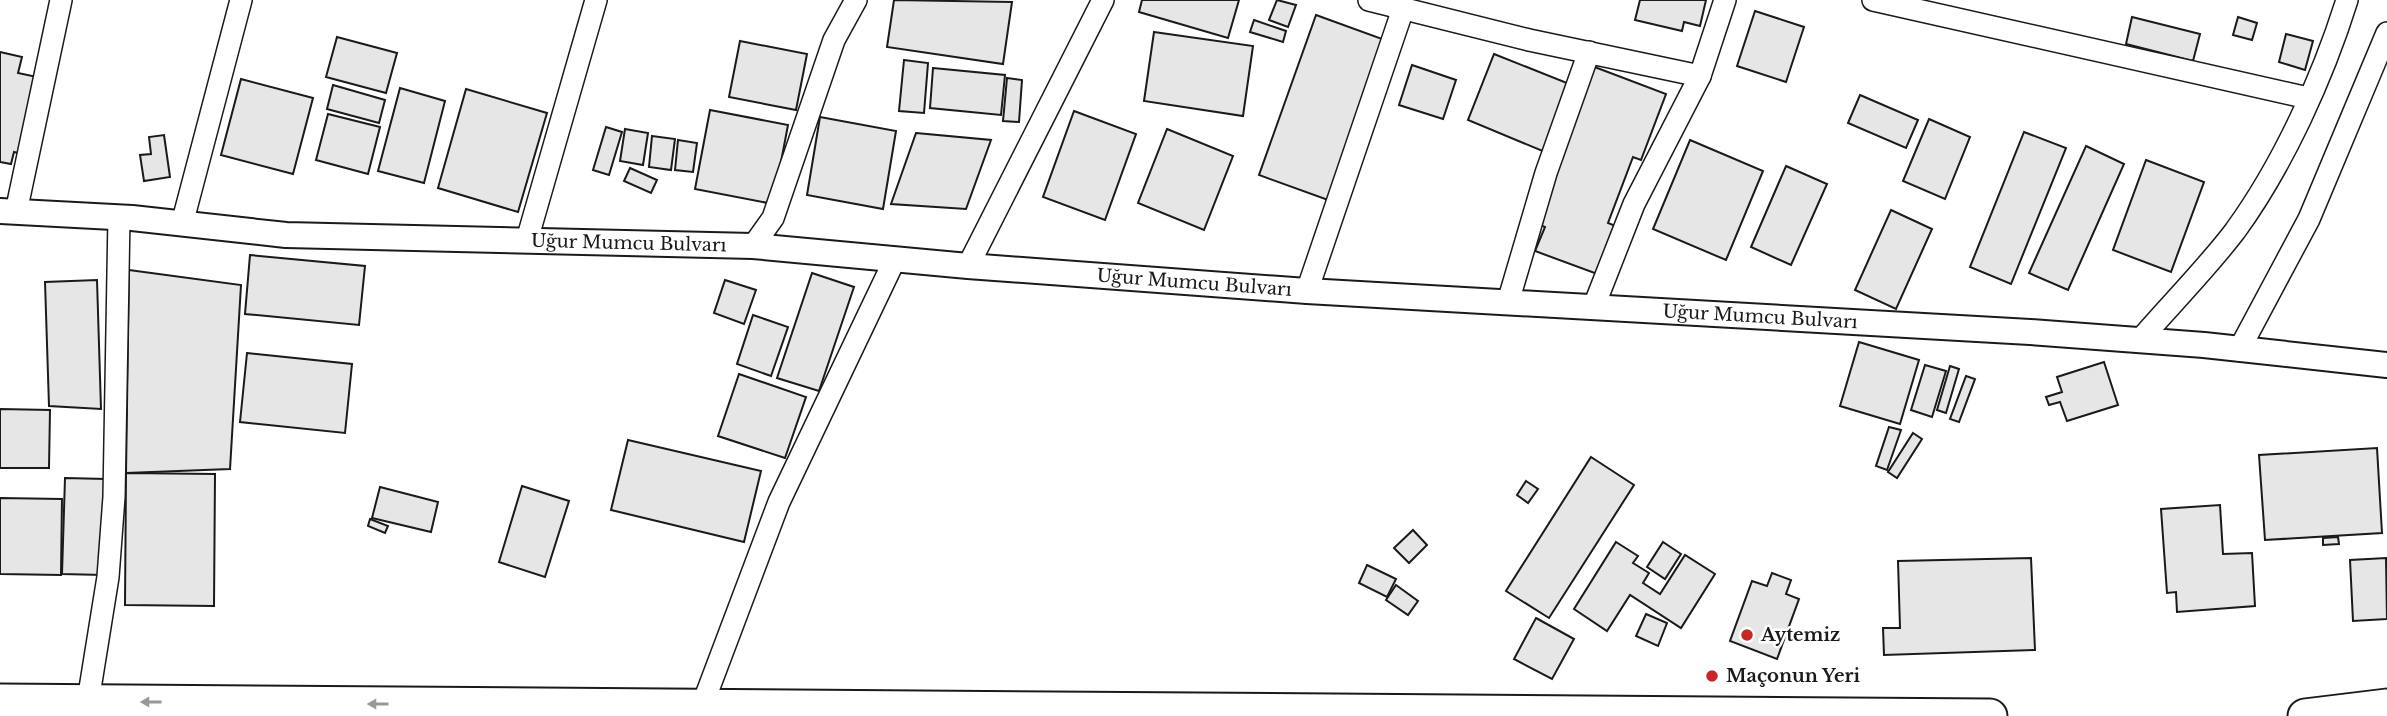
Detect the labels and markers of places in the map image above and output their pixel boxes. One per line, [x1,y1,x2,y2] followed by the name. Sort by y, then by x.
[1760,624,1840,646] place label: Aytemiz
[1739,627,1755,643] marker: Aytemiz
[1726,665,1860,687] place label: Maçonun Yeri
[1704,668,1720,684] marker: Maçonun Yeri

